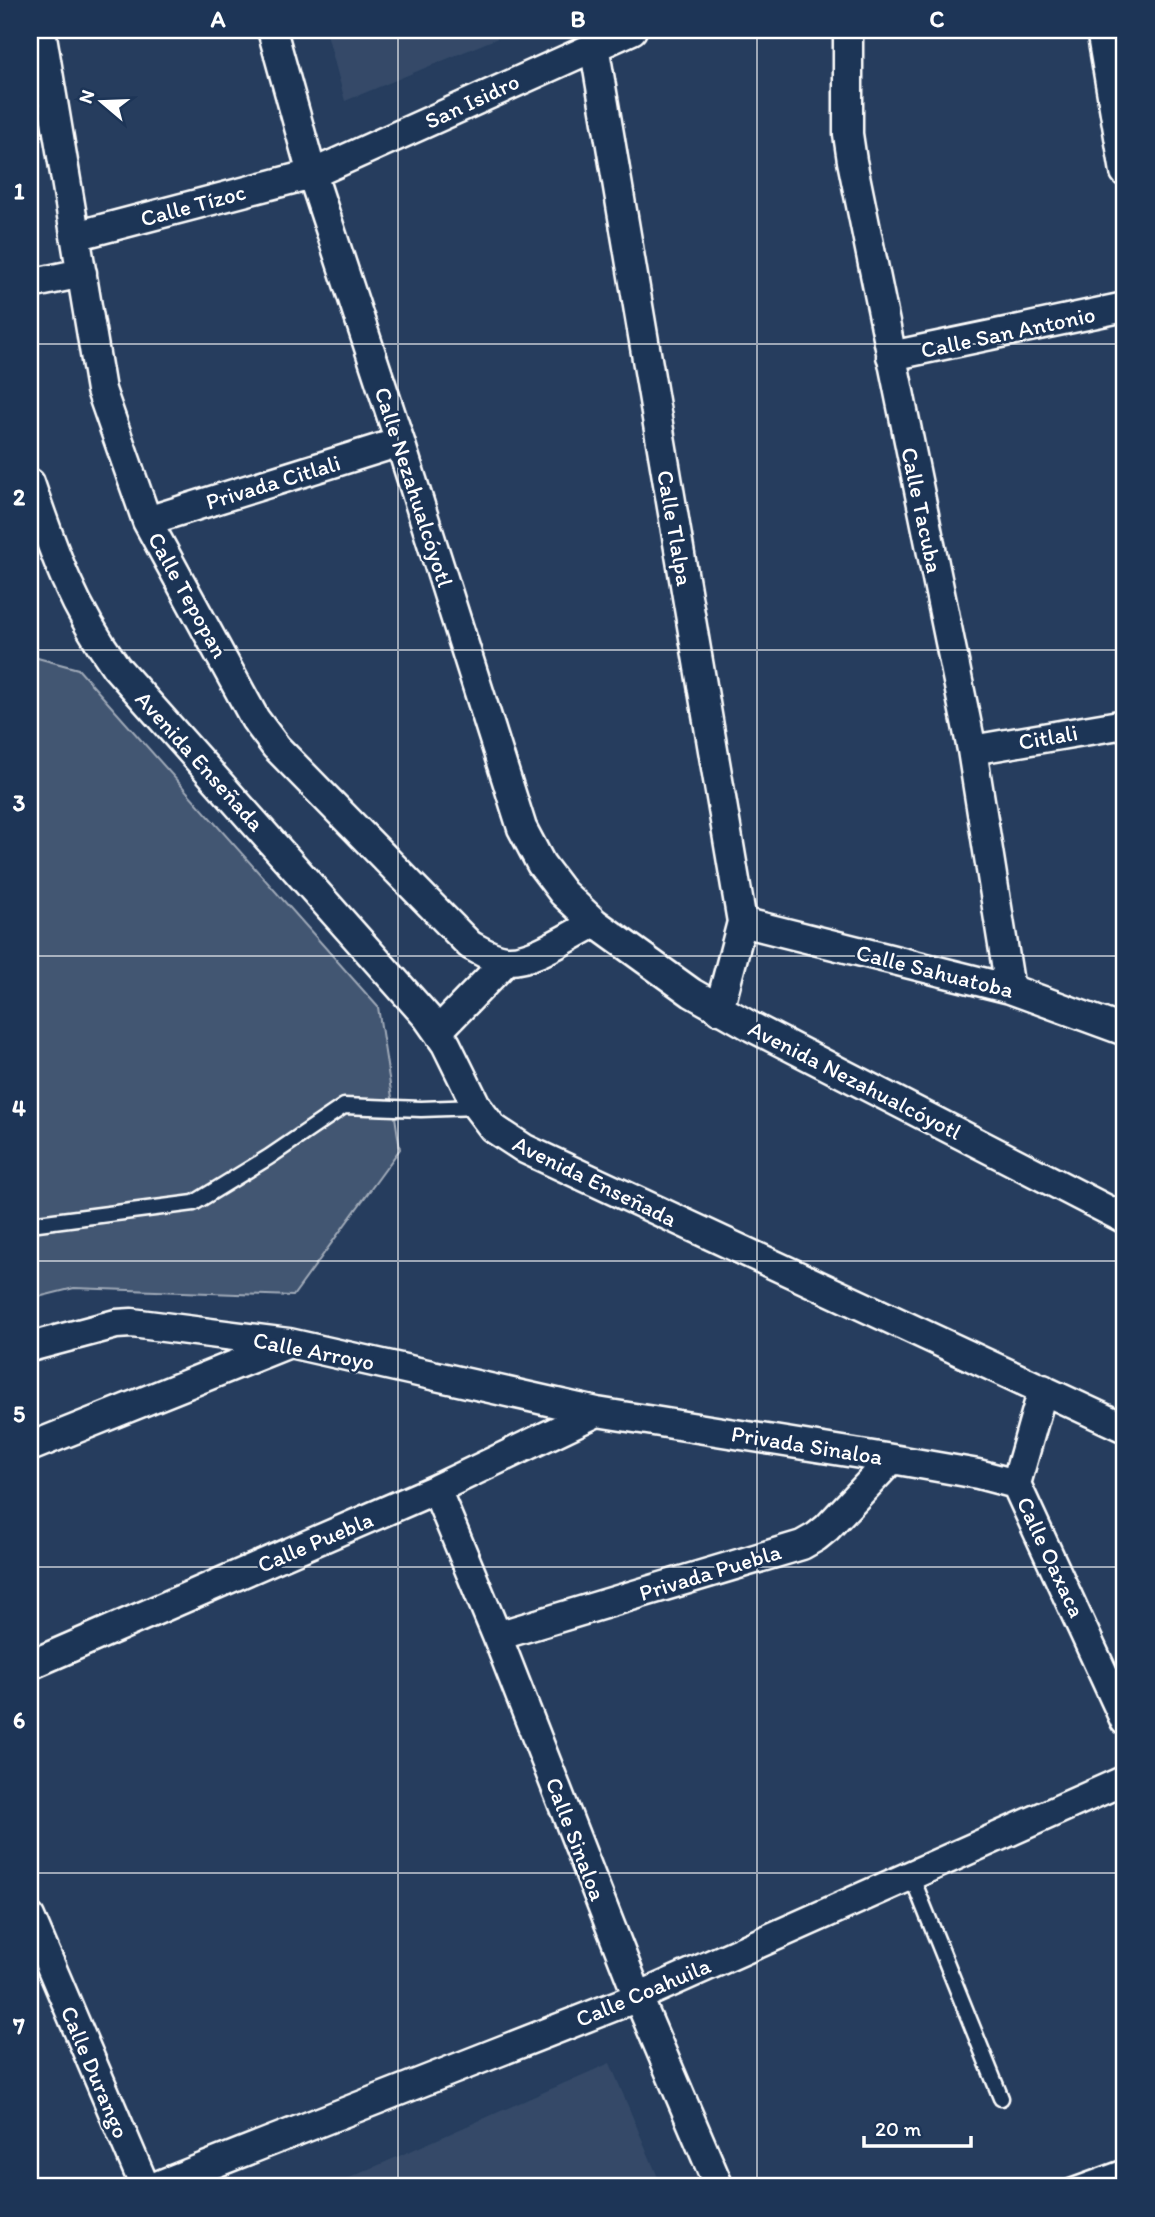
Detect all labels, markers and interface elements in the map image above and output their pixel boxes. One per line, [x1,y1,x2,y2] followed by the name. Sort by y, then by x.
[210,5,226,33] text: A
[571,5,586,33] text: B
[930,5,945,33] text: C
[66,66,136,136] north arrow
[420,67,524,135] street label: San Isidro
[73,87,99,106] text: N
[14,177,25,205] text: 1
[137,177,249,232] street label: Calle Tízoc
[918,300,1098,364] street label: Calle San Antonio
[368,383,460,591] street label: Calle Nezahualcóyotl
[895,445,949,575] street label: Calle Tacuba
[202,448,344,516] street label: Privada Citlali
[651,468,699,588] street label: Calle Tlalpa
[13,483,26,511] text: 2
[142,527,234,663] street label: Calle Tepopan
[130,685,270,837] street label: Avenida Enseñada
[1016,718,1080,756] street label: Citlali
[13,789,26,817] text: 3
[853,938,1017,1004] street label: Calle Sahuatoba
[744,1014,967,1146] street label: Avenida Nezahualcóyotl
[12,1094,26,1122] text: 4
[508,1129,682,1233] street label: Avenida Enseñada
[251,1326,377,1376] street label: Calle Arroyo
[13,1400,25,1428] text: 5
[729,1419,885,1471] street label: Privada Sinaloa
[1011,1492,1091,1622] street label: Calle Oaxaca
[253,1505,377,1579] street label: Calle Puebla
[636,1537,784,1607] street label: Privada Puebla
[13,1706,25,1734] text: 6
[540,1773,612,1905] street label: Calle Sinaloa
[571,1951,715,2033] street label: Calle Coahuila
[55,2002,135,2142] street label: Calle Durango
[12,2012,25,2040] text: 7
[864,2105,971,2149] scale bar
[875,2116,922,2141] text: 20 m

